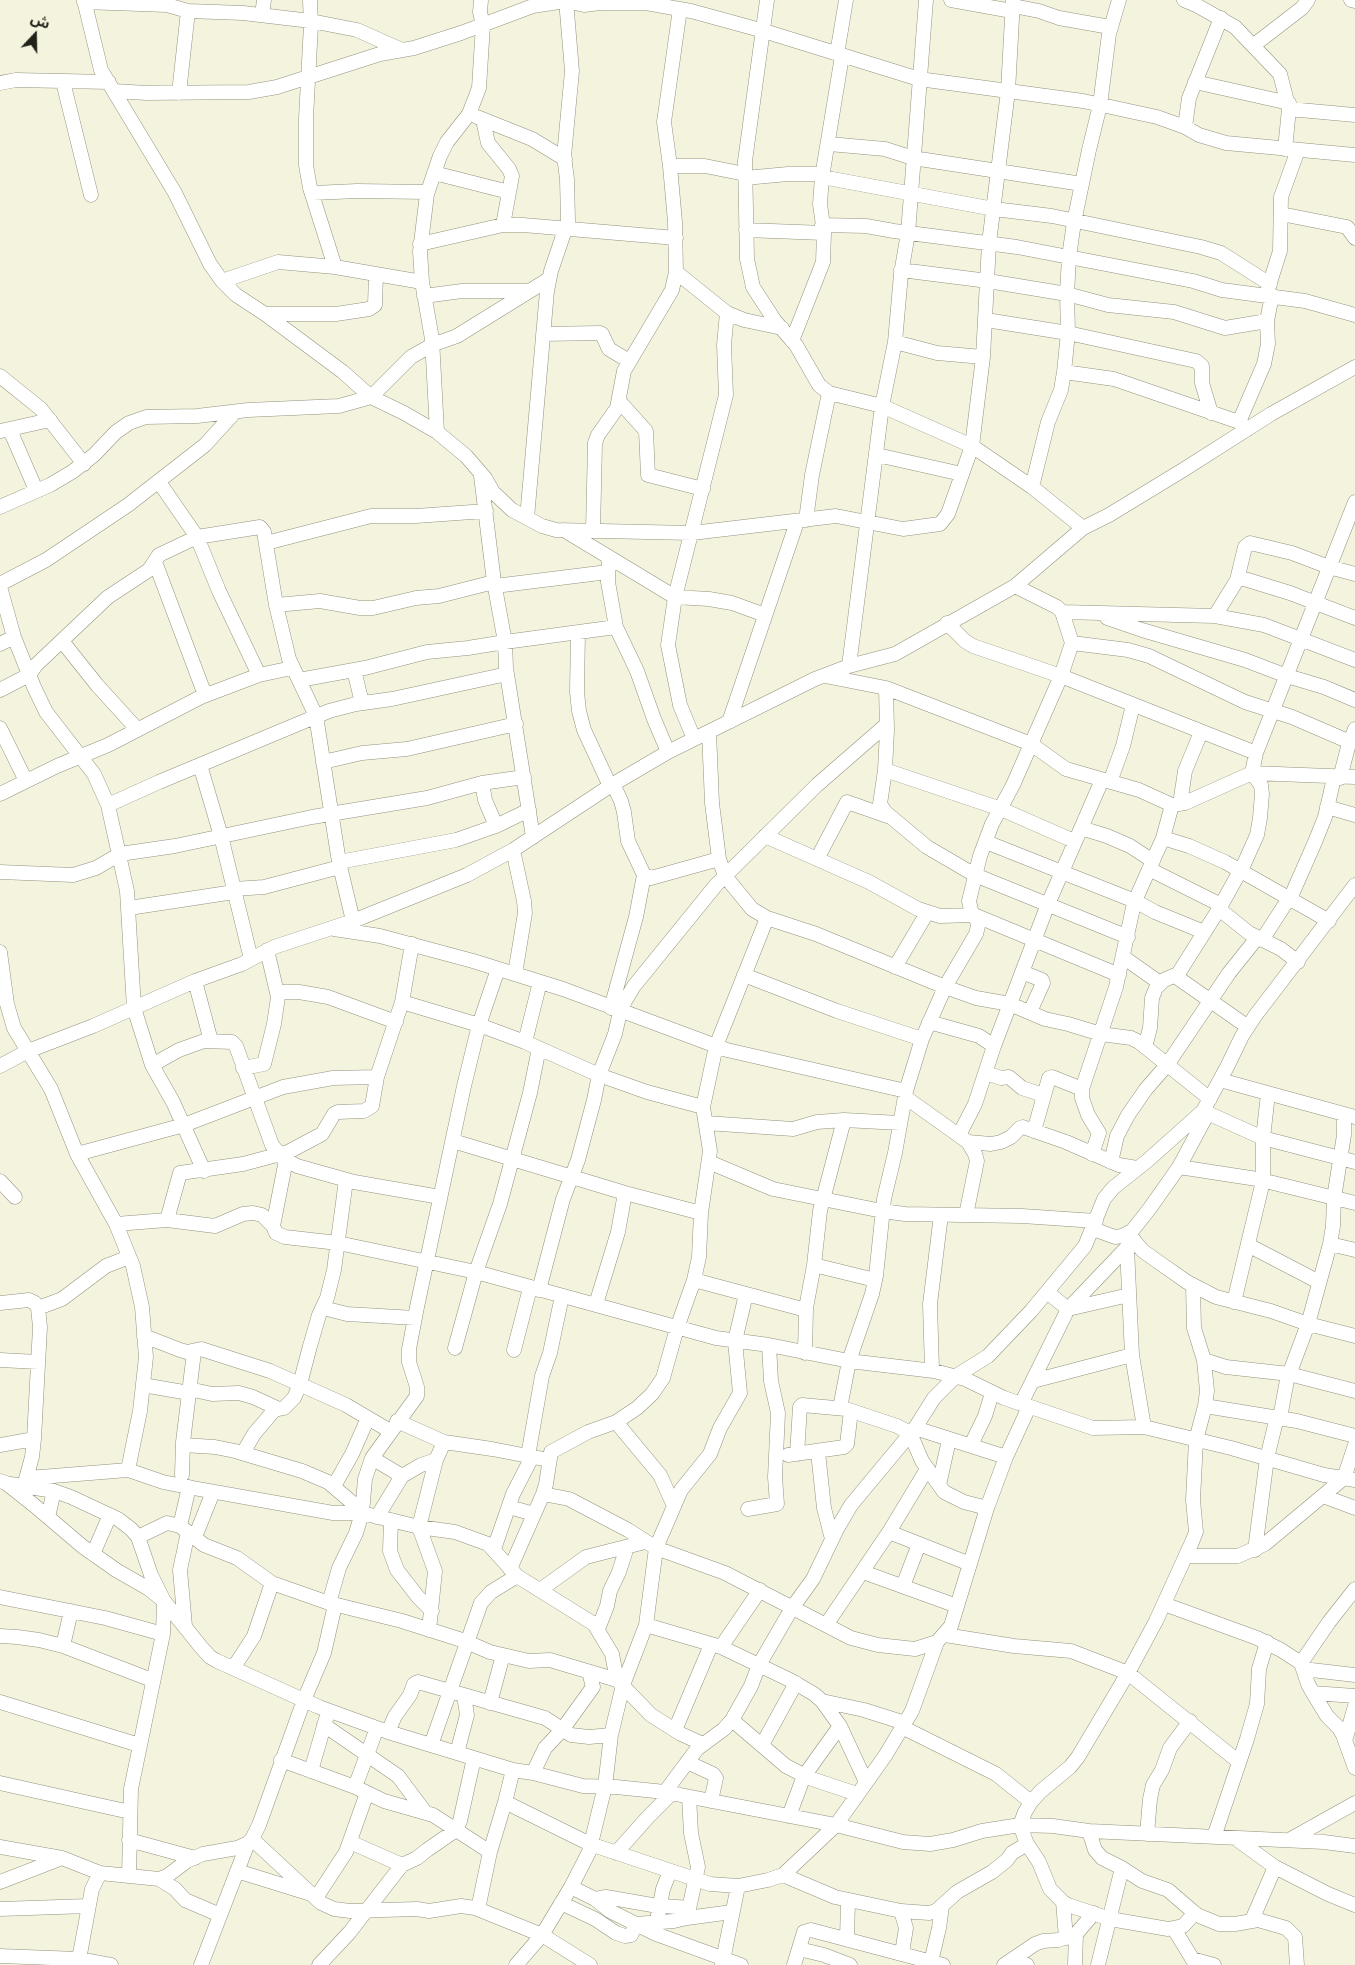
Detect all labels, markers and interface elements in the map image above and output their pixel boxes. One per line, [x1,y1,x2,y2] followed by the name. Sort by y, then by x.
[28,8,53,33] text: ش
[10,10,60,60] north arrow

